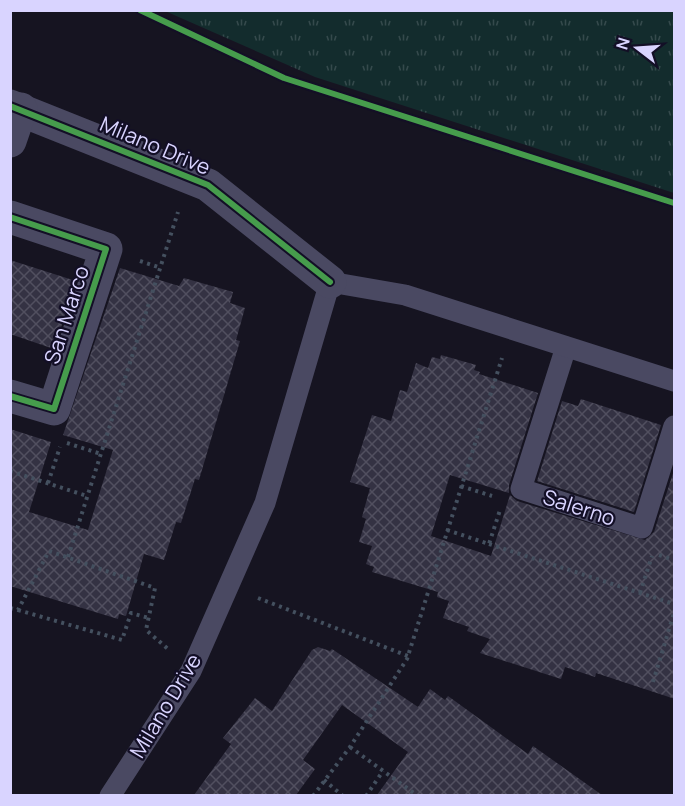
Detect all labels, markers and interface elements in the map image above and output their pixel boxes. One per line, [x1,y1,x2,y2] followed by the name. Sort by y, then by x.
[607,18,667,78] north arrow
[610,35,635,52] text: N
[96,109,215,181] street label: Milano Drive
[37,262,95,367] street label: San Marco
[540,482,619,532] street label: Salerno
[123,648,207,763] street label: Milano Drive

